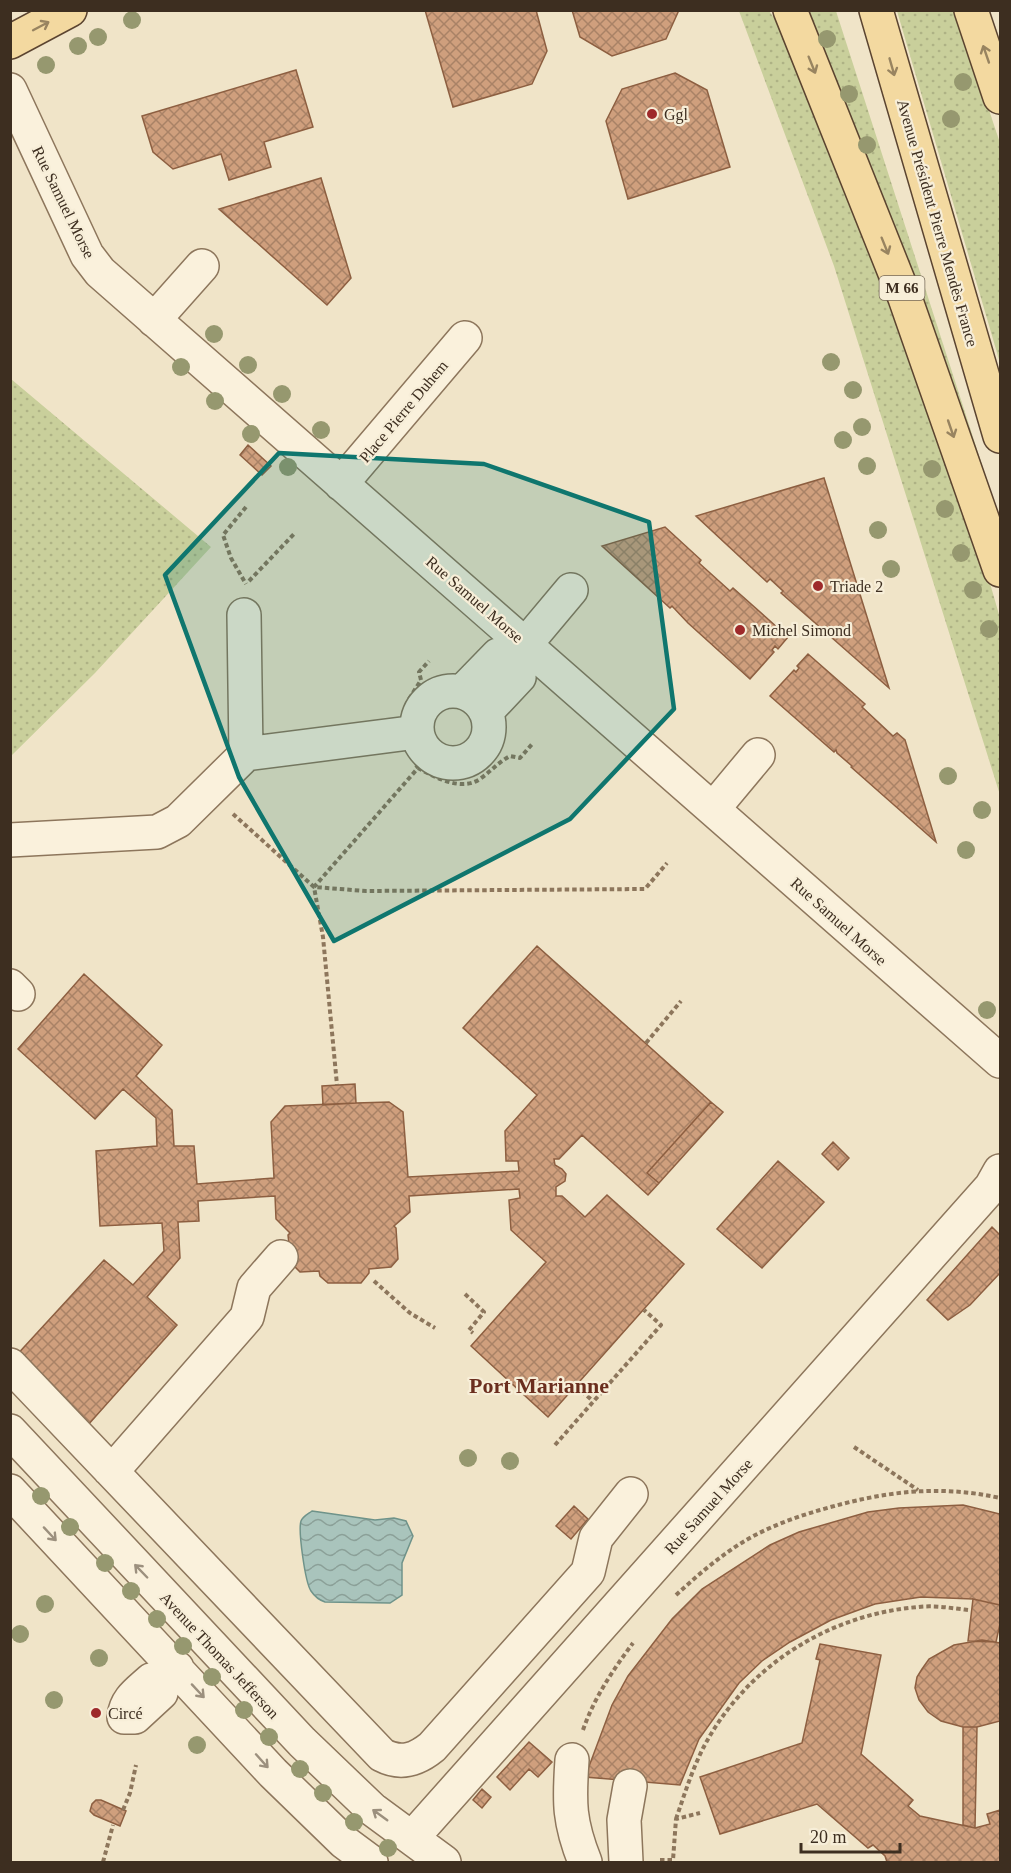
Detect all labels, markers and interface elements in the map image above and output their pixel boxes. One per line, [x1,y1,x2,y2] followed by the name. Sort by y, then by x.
[31,20,49,31] one-way arrow
[979,45,990,64] one-way arrow
[807,55,818,74] one-way arrow
[887,57,898,76] one-way arrow
[894,98,981,349] street label: Avenue Président Pierre Mendès France
[664,106,689,124] place label: Ggl
[645,107,659,121] marker: Ggl
[29,143,98,261] street label: Rue Samuel Morse
[880,236,891,255] one-way arrow
[880,276,924,300] road number: M 66
[356,356,451,466] street label: Place Pierre Duhem
[947,419,958,438] one-way arrow
[423,553,527,646] street label: Rue Samuel Morse
[830,578,883,595] place label: Triade 2
[811,579,825,593] marker: Triade 2
[752,622,851,639] place label: Michel Simond
[733,623,747,637] marker: Michel Simond
[787,874,890,969] street label: Rue Samuel Morse
[469,1373,609,1398] district label: Port Marianne
[661,1455,756,1558] street label: Rue Samuel Morse
[43,1526,57,1541] one-way arrow
[133,1564,148,1579] one-way arrow
[157,1589,283,1722] street label: Avenue Thomas Jefferson
[191,1683,205,1698] one-way arrow
[108,1705,143,1722] place label: Circé
[89,1706,103,1720] marker: Circé
[255,1753,269,1768] one-way arrow
[373,1809,389,1821] one-way arrow
[801,1816,900,1854] scale bar
[810,1827,847,1847] text: 20 m

